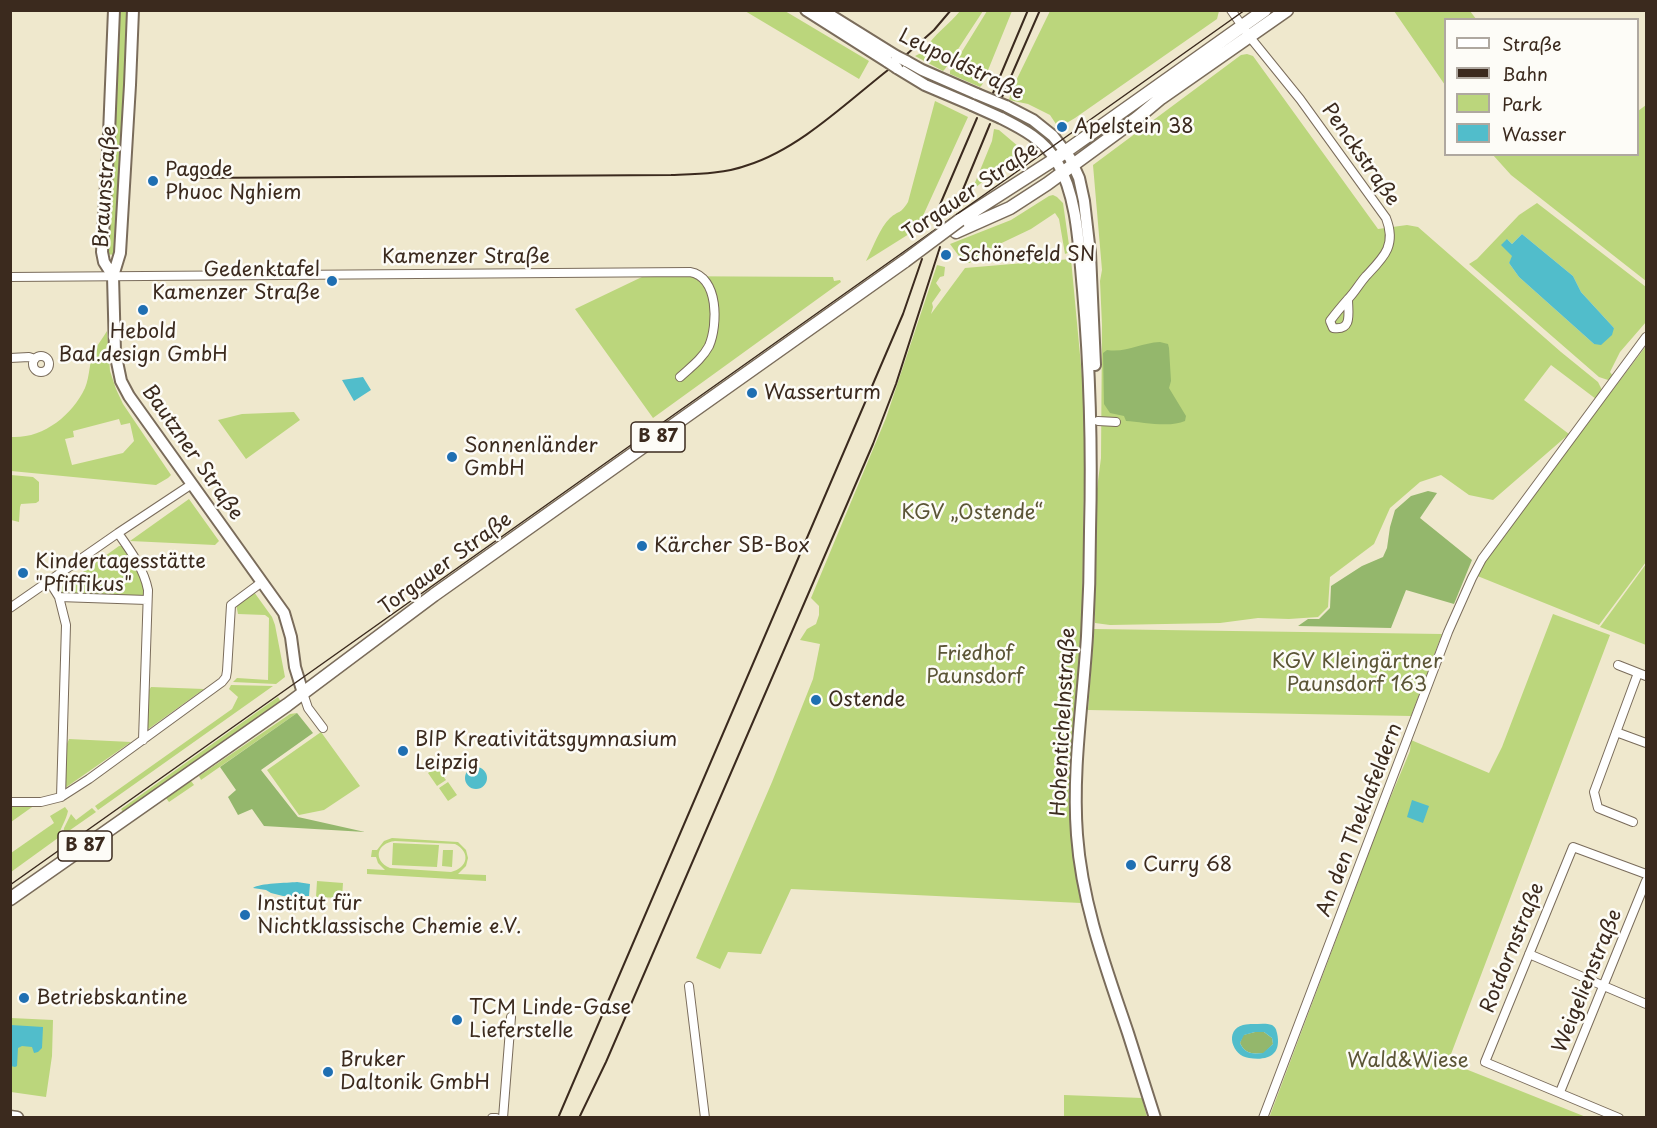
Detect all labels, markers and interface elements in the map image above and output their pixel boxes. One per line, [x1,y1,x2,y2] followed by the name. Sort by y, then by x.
[1444,18,1639,156] legend
[894,24,1028,106] street label: Leupoldstraße
[1502,30,1562,57] text: Straße
[1502,60,1548,87] text: Bahn
[1502,90,1542,117] text: Park
[1316,99,1404,211] street label: Penckstraße
[1074,115,1194,139] place label: Apelstein 38
[1055,120,1069,134] marker: Apelstein 38
[1502,120,1566,147] text: Wasser
[90,125,122,249] street label: Braunstraße
[899,138,1043,246] street label: Torgauer Straße
[165,158,301,205] place label: Pagode Phuoc Nghiem
[146,174,160,188] marker: Pagode Phuoc Nghiem
[958,243,1095,267] place label: Schönefeld SN
[382,245,550,269] street label: Kamenzer Straße
[939,248,953,262] marker: Schönefeld SN
[152,258,320,305] place label: Gedenktafel Kamenzer Straße
[325,274,339,288] marker: Gedenktafel Kamenzer Straße
[136,303,150,317] marker: Hebold Bad.design GmbH
[58,320,228,367] place label: Hebold Bad.design GmbH
[136,381,248,525] street label: Bautzner Straße
[764,381,881,405] place label: Wasserturm
[745,386,759,400] marker: Wasserturm
[631,422,685,452] road number: B 87
[464,434,598,481] place label: Sonnenländer GmbH
[445,450,459,464] marker: Sonnenländer GmbH
[901,501,1043,525] park label: KGV „Ostende“
[375,508,517,620] street label: Torgauer Straße
[654,534,809,558] place label: Kärcher SB-Box
[635,539,649,553] marker: Kärcher SB-Box
[35,550,206,597] place label: Kindertagesstätte "Pfiffikus"
[16,566,30,580] marker: Kindertagesstätte "Pfiffikus"
[1047,627,1081,817] street label: Hohentichelnstraße
[926,642,1024,689] park label: Friedhof Paunsdorf
[1272,650,1442,697] park label: KGV Kleingärtner Paunsdorf 163
[828,688,905,712] place label: Ostende
[809,693,823,707] marker: Ostende
[1312,720,1408,920] street label: An den Theklafeldern
[415,728,677,775] place label: BIP Kreativitätsgymnasium Leipzig
[396,744,410,758] marker: BIP Kreativitätsgymnasium Leipzig
[58,831,112,861] road number: B 87
[1143,853,1232,877] place label: Curry 68
[1124,858,1138,872] marker: Curry 68
[1476,879,1550,1017] street label: Rotdornstraße
[257,892,521,939] place label: Institut für Nichtklassische Chemie e.V.
[1548,906,1628,1056] street label: Weigelienstraße
[238,908,252,922] marker: Institut für Nichtklassische Chemie e.V.
[36,986,188,1010] place label: Betriebskantine
[17,991,31,1005] marker: Betriebskantine
[469,996,631,1043] place label: TCM Linde-Gase Lieferstelle
[450,1013,464,1027] marker: TCM Linde-Gase Lieferstelle
[340,1048,490,1095] place label: Bruker Daltonik GmbH
[1347,1049,1469,1073] park label: Wald&Wiese
[321,1065,335,1079] marker: Bruker Daltonik GmbH

